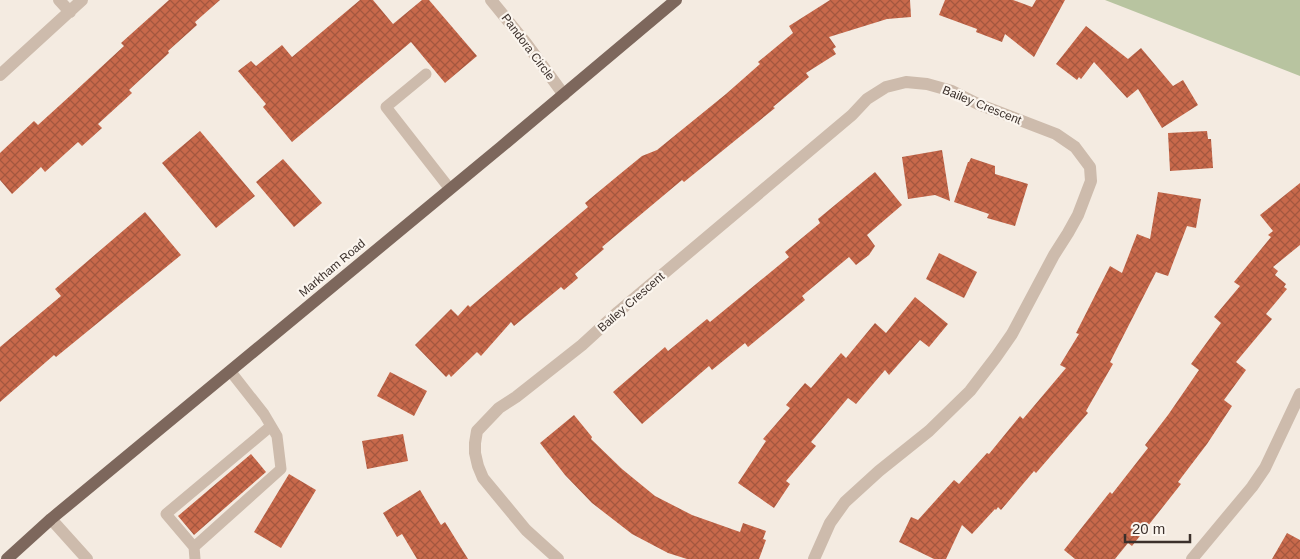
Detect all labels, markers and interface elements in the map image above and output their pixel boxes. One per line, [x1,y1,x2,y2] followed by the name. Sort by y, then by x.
[499,11,558,83] street label: Pandora Circle
[940,83,1024,127] street label: Bailey Crescent
[296,236,368,300] street label: Markham Road
[595,269,668,335] street label: Bailey Crescent
[1125,512,1190,544] scale bar
[1132,520,1165,537] text: 20 m

